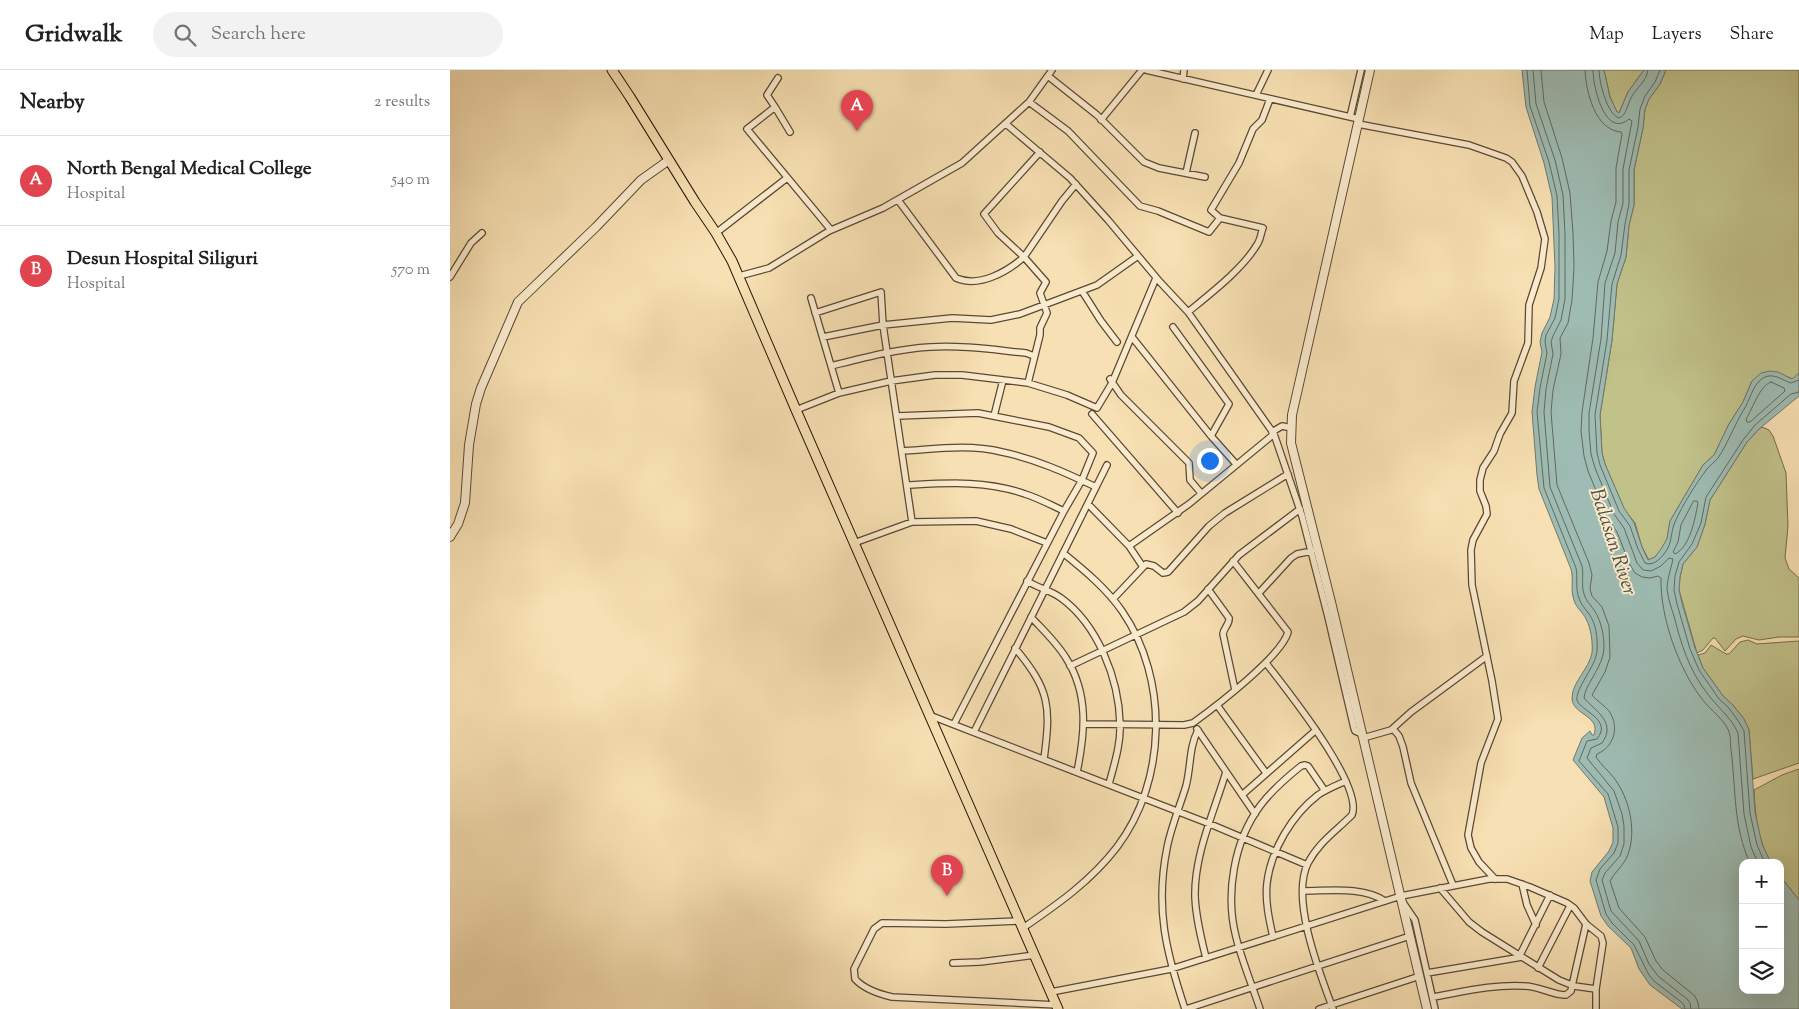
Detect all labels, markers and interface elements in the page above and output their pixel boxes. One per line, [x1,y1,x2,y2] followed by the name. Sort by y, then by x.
[153,12,503,57] search box
[25,18,123,52] text: Gridwalk
[171,21,199,49] icon: search
[211,21,306,48] text: Search here
[1589,22,1624,48] text: Map
[1652,22,1702,48] text: Layers
[1730,22,1774,48] text: Share
[20,88,85,118] text: Nearby
[841,90,873,131] pin: A
[374,91,430,114] text: 2 results
[67,156,312,183] text: North Bengal Medical College
[30,169,43,192] text: A
[392,169,430,192] text: 540 m
[67,183,125,206] text: Hospital
[67,246,258,273] text: Desun Hospital Siliguri
[31,259,41,282] text: B
[392,259,430,282] text: 570 m
[67,273,125,296] text: Hospital
[1197,448,1223,474] your location
[1581,485,1643,599] water label: Balasan River
[931,855,963,896] pin: B
[1739,859,1784,994] map controls
[1739,859,1784,904] button: +
[1739,904,1784,949] button: −
[1739,949,1784,994] button: layers

